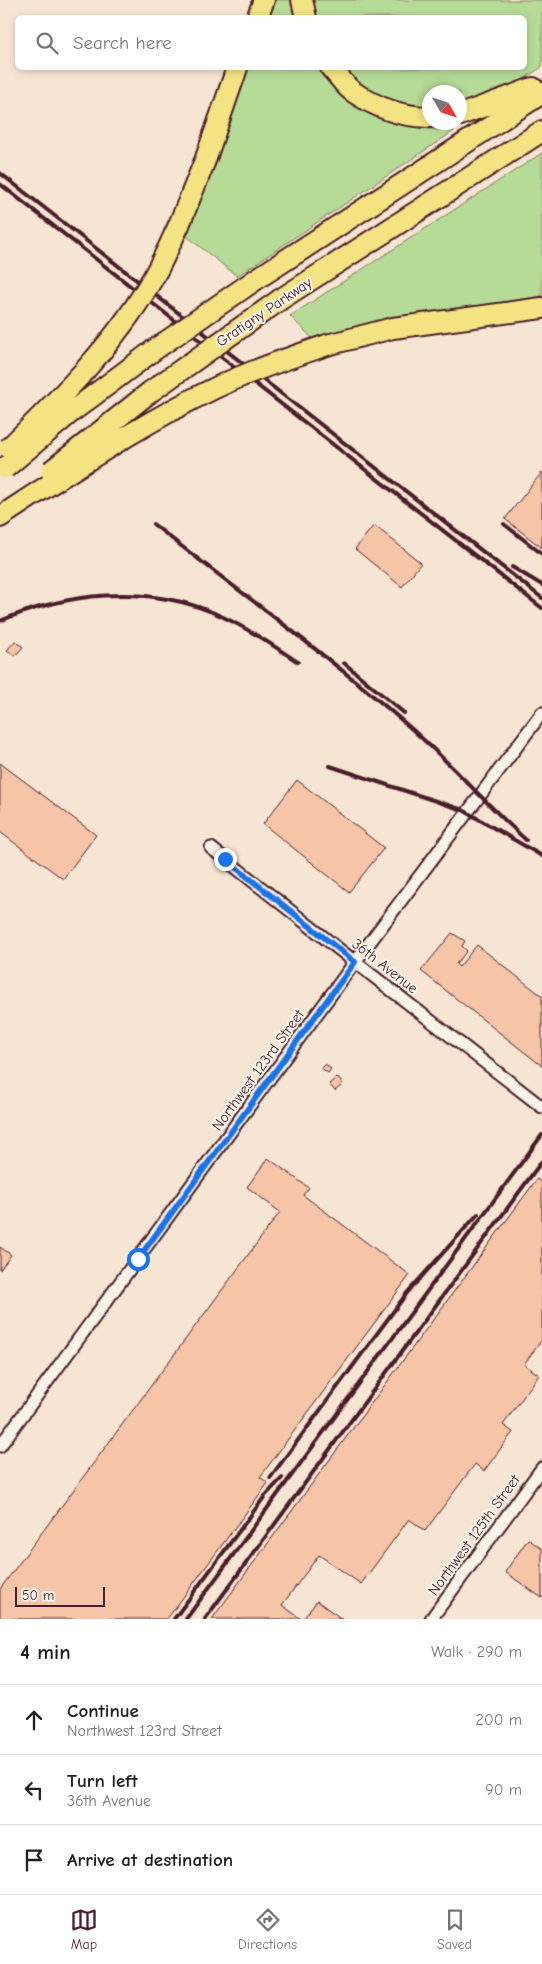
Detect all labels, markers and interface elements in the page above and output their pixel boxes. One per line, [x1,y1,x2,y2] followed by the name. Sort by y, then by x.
[15,15,527,70] search box
[33,29,61,57] icon: search
[73,32,172,54] text: Search here
[422,85,467,130] north arrow
[213,273,316,351] street label: Gratigny Parkway
[214,848,237,871] route end
[348,935,422,998] street label: 36th Avenue
[208,1005,308,1134] street label: Northwest 123rd Street
[127,1248,150,1271] route start
[424,1471,524,1599] street label: Northwest 125th Street
[15,1584,105,1607] scale bar
[22,1587,54,1604] text: 50 m
[20,1640,71,1664] text: 4 min
[431,1643,522,1661] text: Walk · 290 m
[67,1700,139,1722] text: Continue
[20,1706,48,1734] icon: ahead
[476,1711,522,1729] text: 200 m
[67,1722,222,1740] text: Northwest 123rd Street
[67,1770,138,1792] text: Turn left
[20,1776,48,1804] icon: left
[485,1781,522,1799] text: 90 m
[67,1792,151,1810] text: 36th Avenue
[20,1846,48,1874] icon: arrive
[67,1849,233,1871] text: Arrive at destination
[70,1906,98,1953] tab: Map
[238,1906,297,1953] tab: Directions
[437,1906,472,1953] tab: Saved

